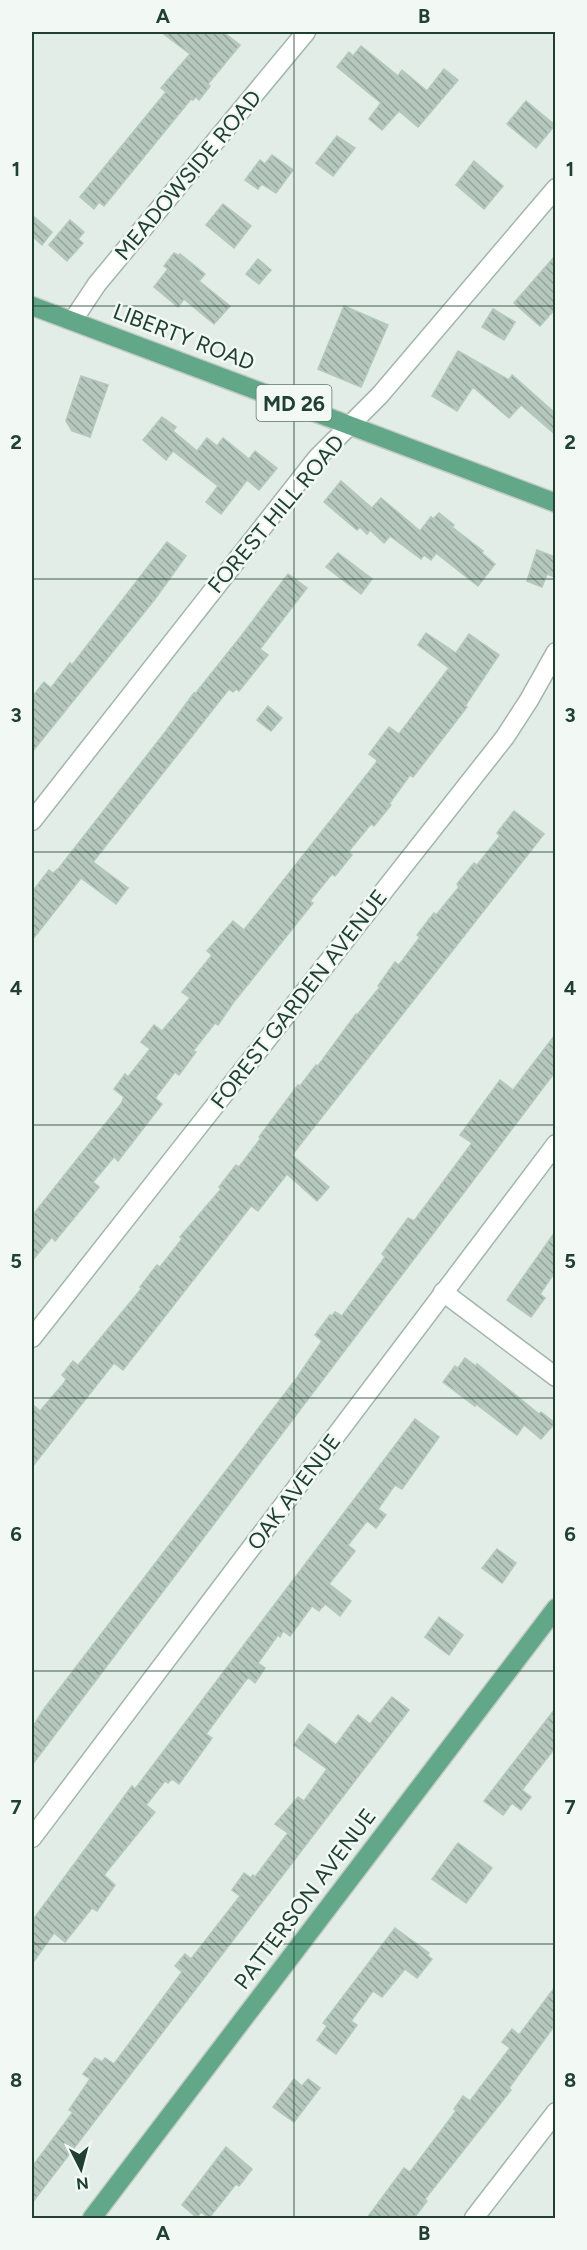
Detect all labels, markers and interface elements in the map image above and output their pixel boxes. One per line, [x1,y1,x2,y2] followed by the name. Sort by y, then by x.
[156,4,171,28] text: A
[418,4,430,28] text: B
[109,85,267,265] street label: MEADOWSIDE ROAD
[12,157,20,181] text: 1
[566,157,574,181] text: 1
[109,298,259,376] street label: LIBERTY ROAD
[256,385,332,421] road number: MD 26
[202,429,350,599] street label: FOREST HILL ROAD
[10,430,22,454] text: 2
[564,430,576,454] text: 2
[10,703,22,727] text: 3
[564,703,576,727] text: 3
[205,884,393,1114] street label: FOREST GARDEN AVENUE
[10,976,23,1000] text: 4
[564,976,577,1000] text: 4
[10,1249,22,1273] text: 5
[564,1249,576,1273] text: 5
[242,1429,346,1555] street label: OAK AVENUE
[10,1522,22,1546] text: 6
[564,1522,576,1546] text: 6
[10,1795,22,1819] text: 7
[564,1795,576,1819] text: 7
[228,1803,382,1995] street label: PATTERSON AVENUE
[10,2068,22,2092] text: 8
[564,2068,576,2092] text: 8
[51,2139,111,2199] north arrow
[75,2173,90,2194] text: N
[156,2221,171,2245] text: A
[418,2221,430,2245] text: B

